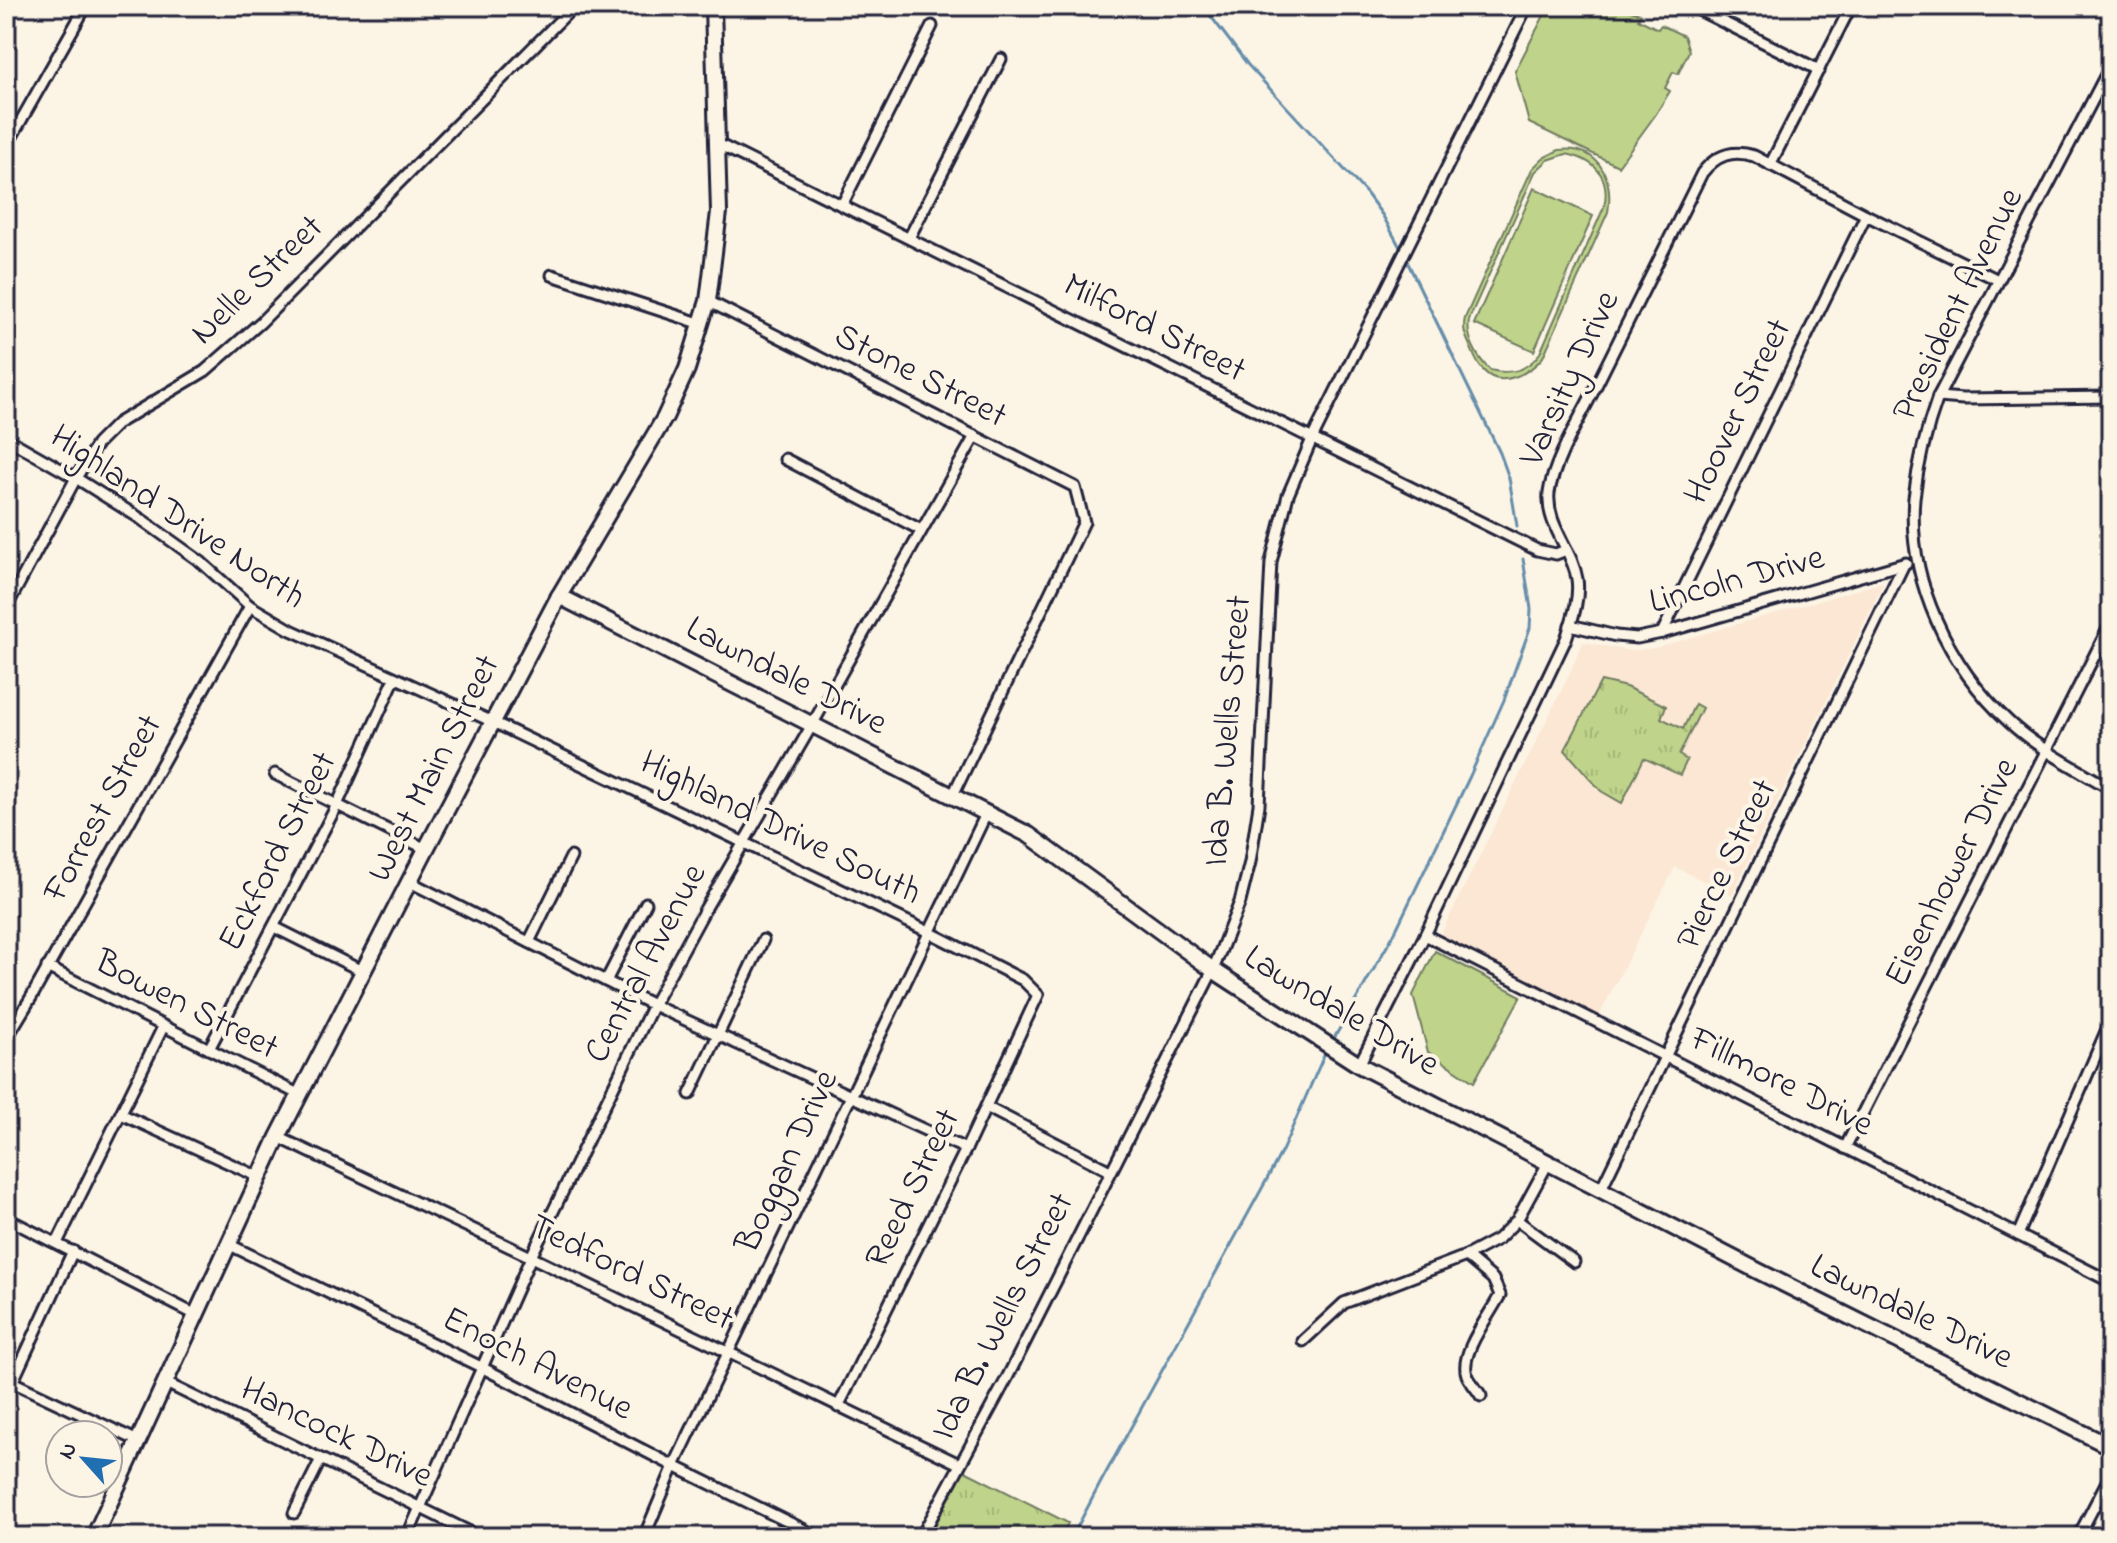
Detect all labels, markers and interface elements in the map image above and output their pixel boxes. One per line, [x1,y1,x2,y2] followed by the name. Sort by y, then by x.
[1880,179,2039,431] street label: President Avenue
[179,203,337,359] street label: Nelle Street
[1053,260,1255,398] street label: Milford Street
[1507,282,1635,477] street label: Varsity Drive
[1671,310,1807,514] street label: Hoover Street
[824,311,1016,443] street label: Stone Street
[38,412,316,624] street label: Highland Drive North
[1644,532,1831,630] street label: Lincoln Drive
[1191,593,1267,869] street label: Ida B. Wells Street
[676,603,897,751] street label: Lawndale Drive
[355,646,515,892] street label: West Main Street
[30,705,177,913] street label: Forrest Street
[630,738,930,920] street label: Highland Drive South
[206,743,352,961] street label: Eckford Street
[1872,748,2034,997] street label: Eisenhower Drive
[1664,771,1792,959] street label: Pierce Street
[572,854,722,1073] street label: Central Avenue
[1233,933,1450,1092] street label: Lawndale Drive
[84,936,287,1075] street label: Bowen Street
[1679,1014,1883,1152] street label: Fillmore Drive
[722,1061,854,1263] street label: Boggan Drive
[852,1100,976,1278] street label: Reed Street
[919,1184,1089,1450] street label: Ida B. Wells Street
[520,1202,742,1346] street label: Tedford Street
[1800,1241,2022,1385] street label: Lawndale Drive
[432,1294,642,1436] street label: Enoch Avenue
[231,1364,442,1504] street label: Hancock Drive
[44,1419,124,1499] north arrow
[51,1437,86,1465] text: N

